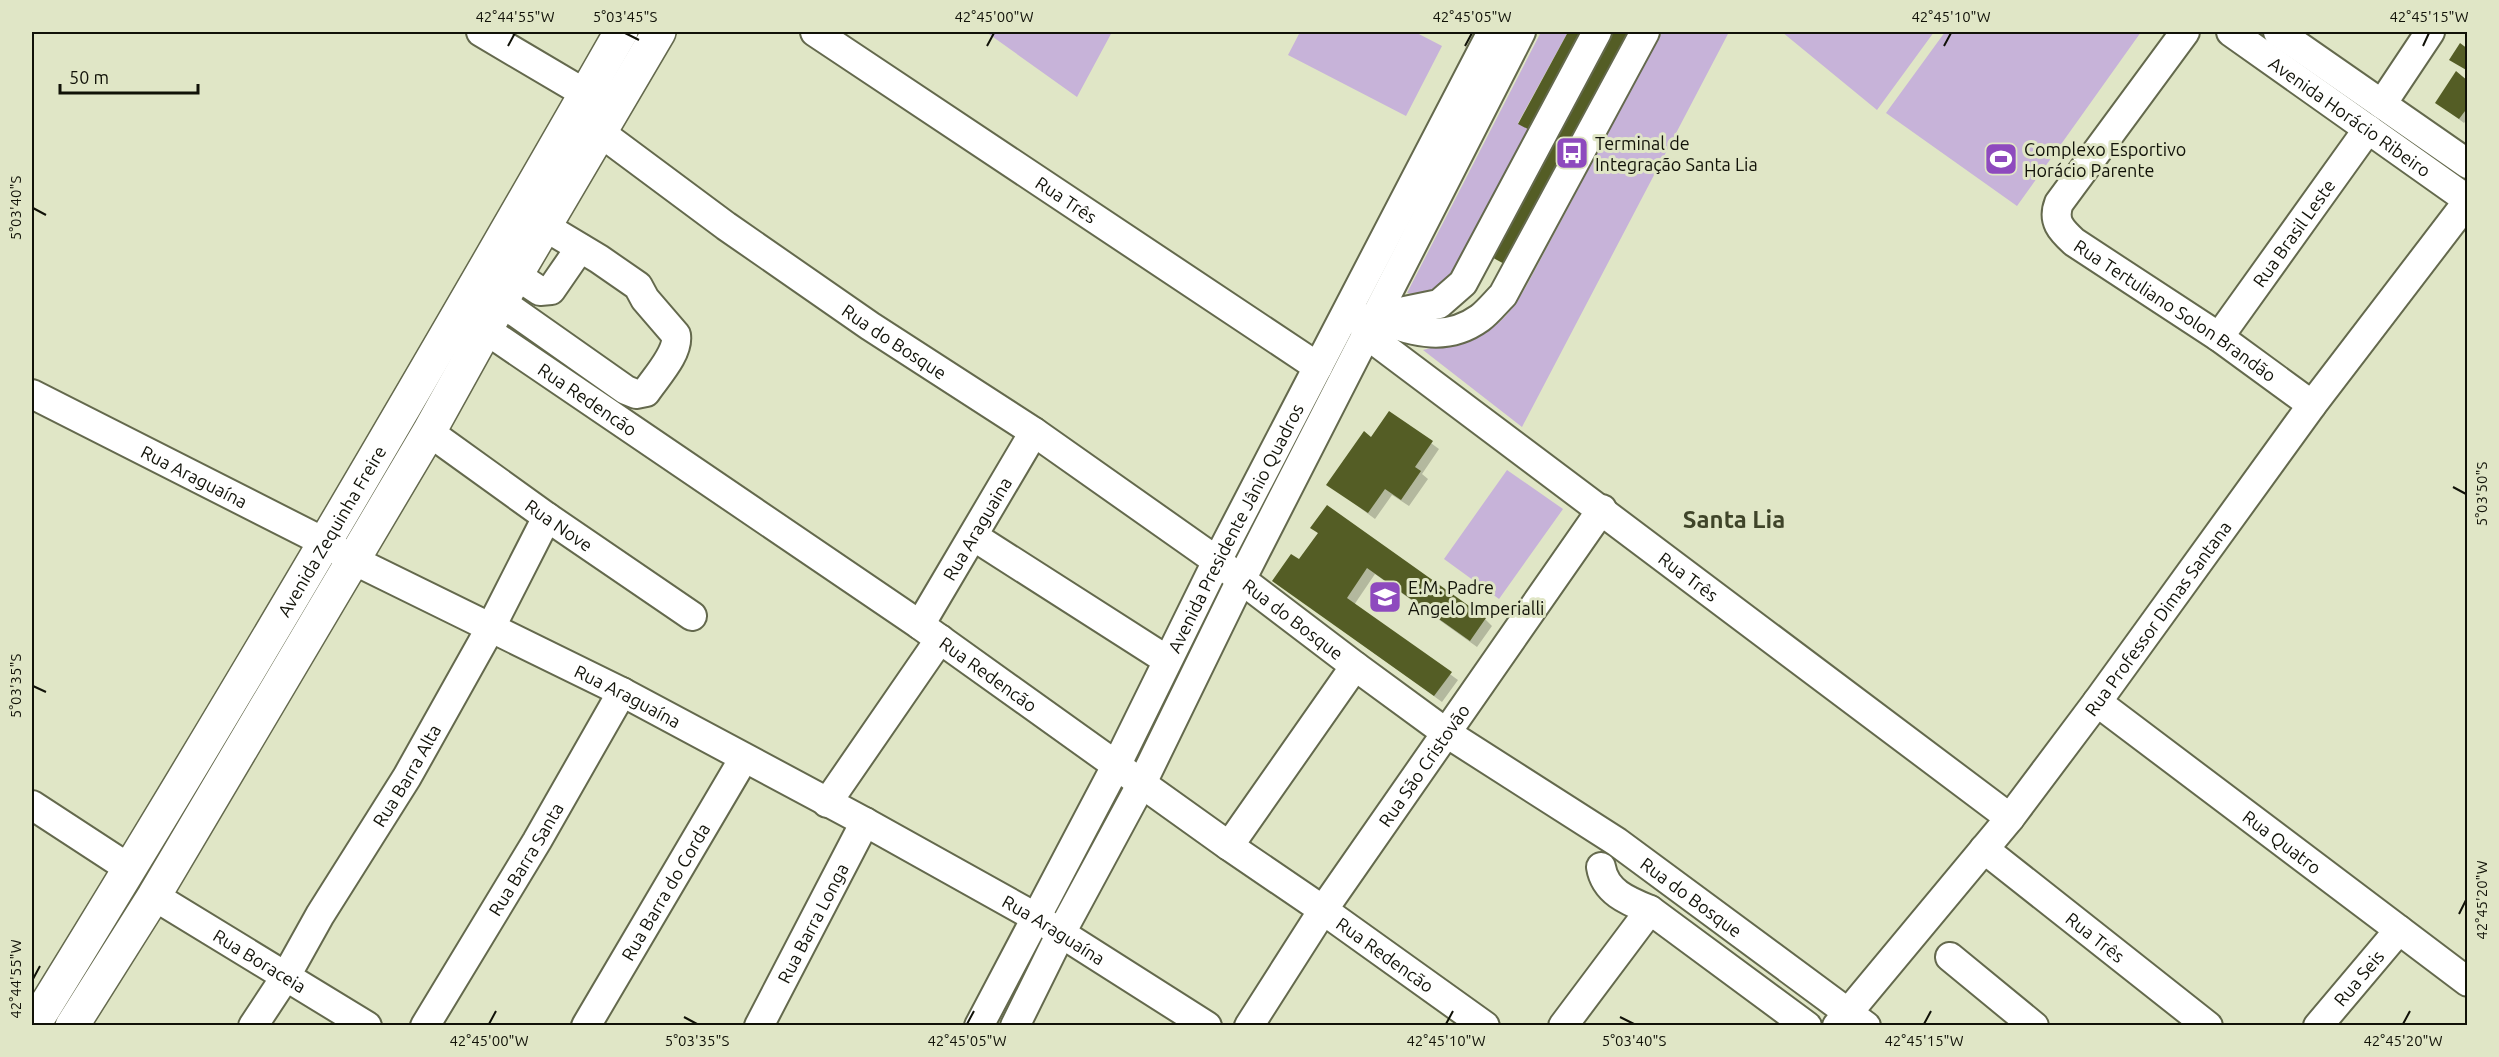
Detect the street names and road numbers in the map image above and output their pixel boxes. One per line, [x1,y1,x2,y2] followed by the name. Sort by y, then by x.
[2266,52,2435,180] street label: Avenida Horácio Ribeiro
[1032,172,1101,227] street label: Rua Três
[2248,175,2339,291] street label: Rua Brasil Leste
[2071,235,2280,385] street label: Rua Tertuliano Solon Brandão
[838,300,950,383] street label: Rua do Bosque
[535,359,641,440] street label: Rua Redencão
[1163,400,1307,656] street label: Avenida Presidente Jânio Quadros
[138,441,251,512] street label: Rua Araguaína
[273,442,390,620] street label: Avenida Zequinha Freire
[939,473,1015,584] street label: Rua Araguaina
[522,495,596,555] street label: Rua Nove
[2080,517,2235,719] street label: Rua Professor Dimas Santana
[1655,548,1722,605] street label: Rua Três
[1239,574,1347,663] street label: Rua do Bosque
[936,632,1041,716] street label: Rua Redencão
[571,660,684,732] street label: Rua Araguaína
[1374,700,1473,830] street label: Rua São Cristovão
[368,721,444,830] street label: Rua Barra Alta
[484,799,567,919] street label: Rua Barra Santa
[2239,806,2325,878] street label: Rua Quatro
[617,819,713,964] street label: Rua Barra do Corda
[1637,853,1746,941] street label: Rua do Bosque
[773,860,852,986] street label: Rua Barra Longa
[999,891,1109,969] street label: Rua Araguaína
[2062,908,2129,966] street label: Rua Três
[1333,913,1438,996] street label: Rua Redencão
[210,925,310,996] street label: Rua Boraceia
[2330,946,2388,1010] street label: Rua Seis

